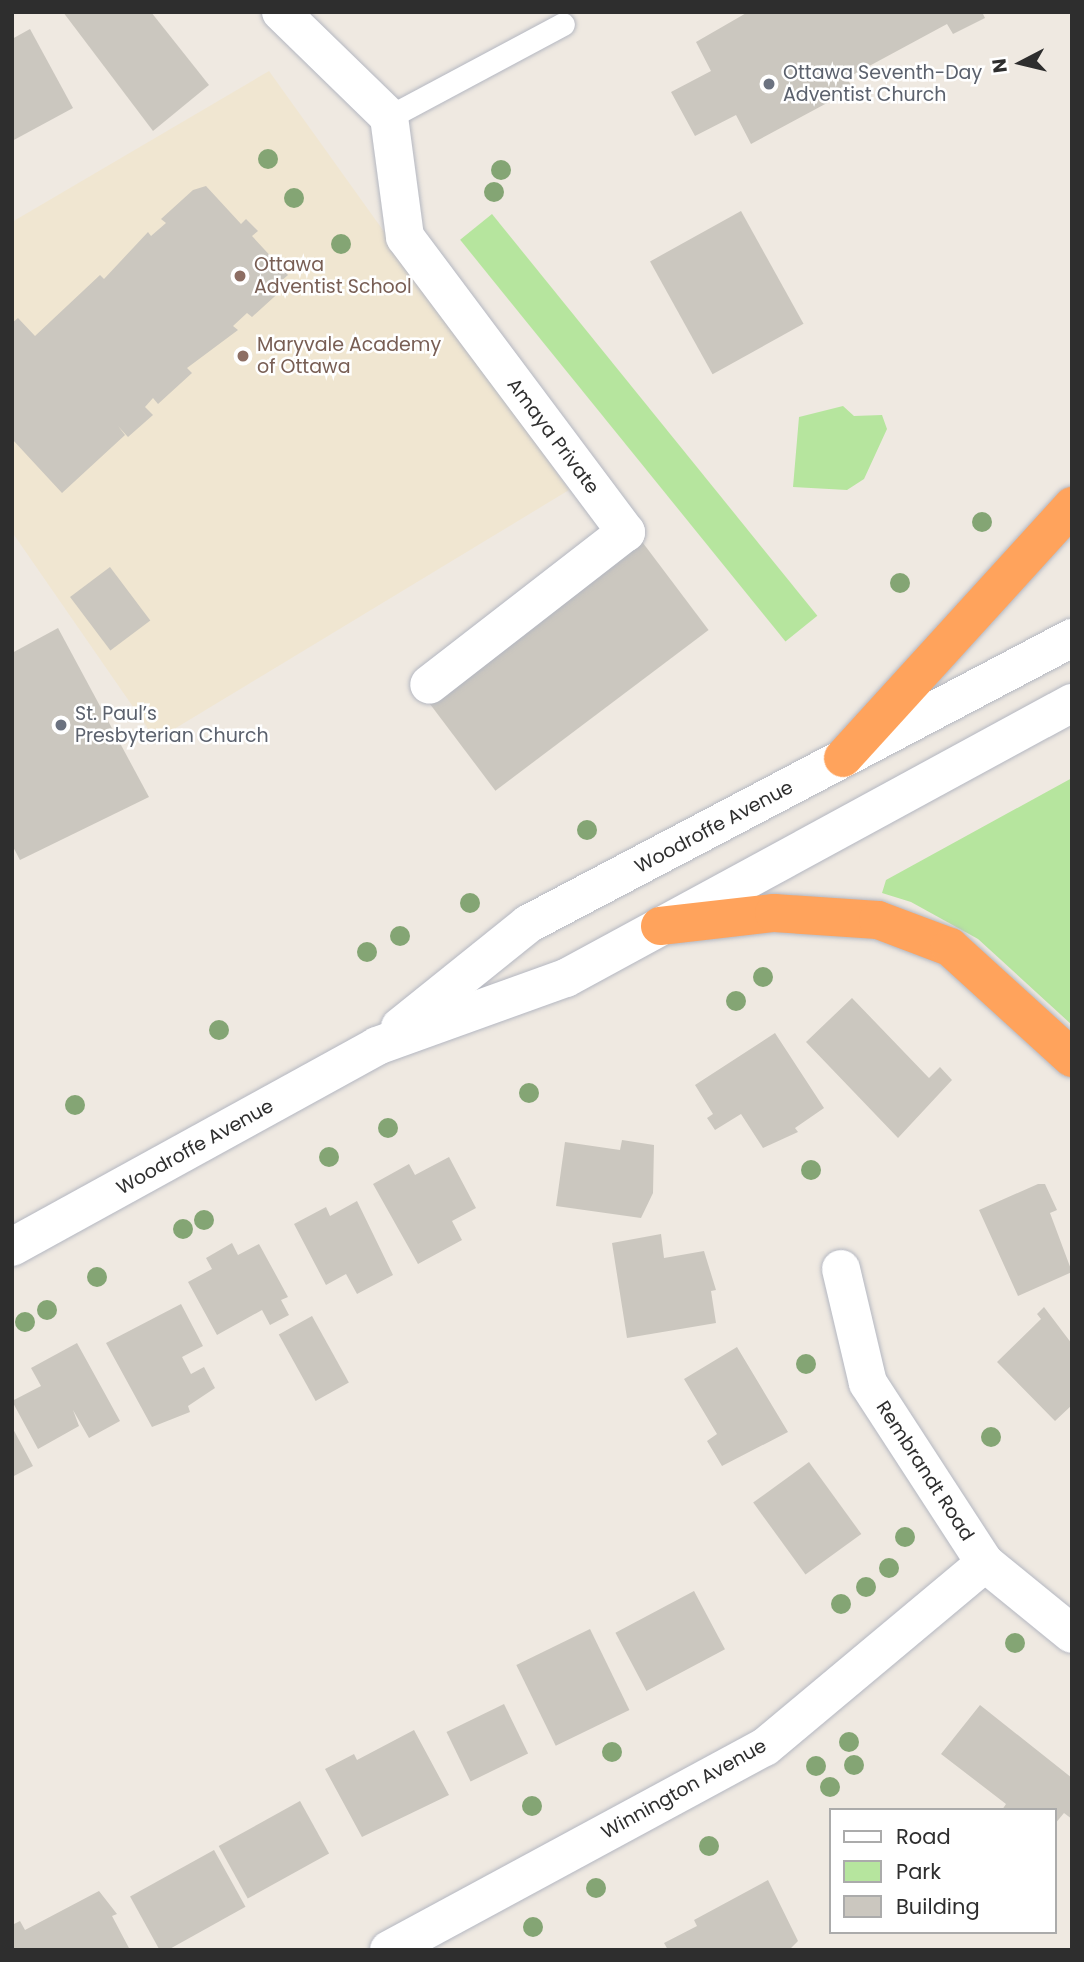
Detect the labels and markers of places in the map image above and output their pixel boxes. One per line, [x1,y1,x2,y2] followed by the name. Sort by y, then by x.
[783,62,982,106] place label: Ottawa Seventh-Day Adventist Church
[761,76,777,92] marker: Ottawa Seventh-Day Adventist Church
[254,254,412,298] place label: Ottawa Adventist School
[232,268,248,284] marker: Ottawa Adventist School
[257,334,441,378] place label: Maryvale Academy of Ottawa
[235,348,251,364] marker: Maryvale Academy of Ottawa
[75,703,269,747] place label: St. Paul’s Presbyterian Church
[53,717,69,733] marker: St. Paul’s Presbyterian Church

